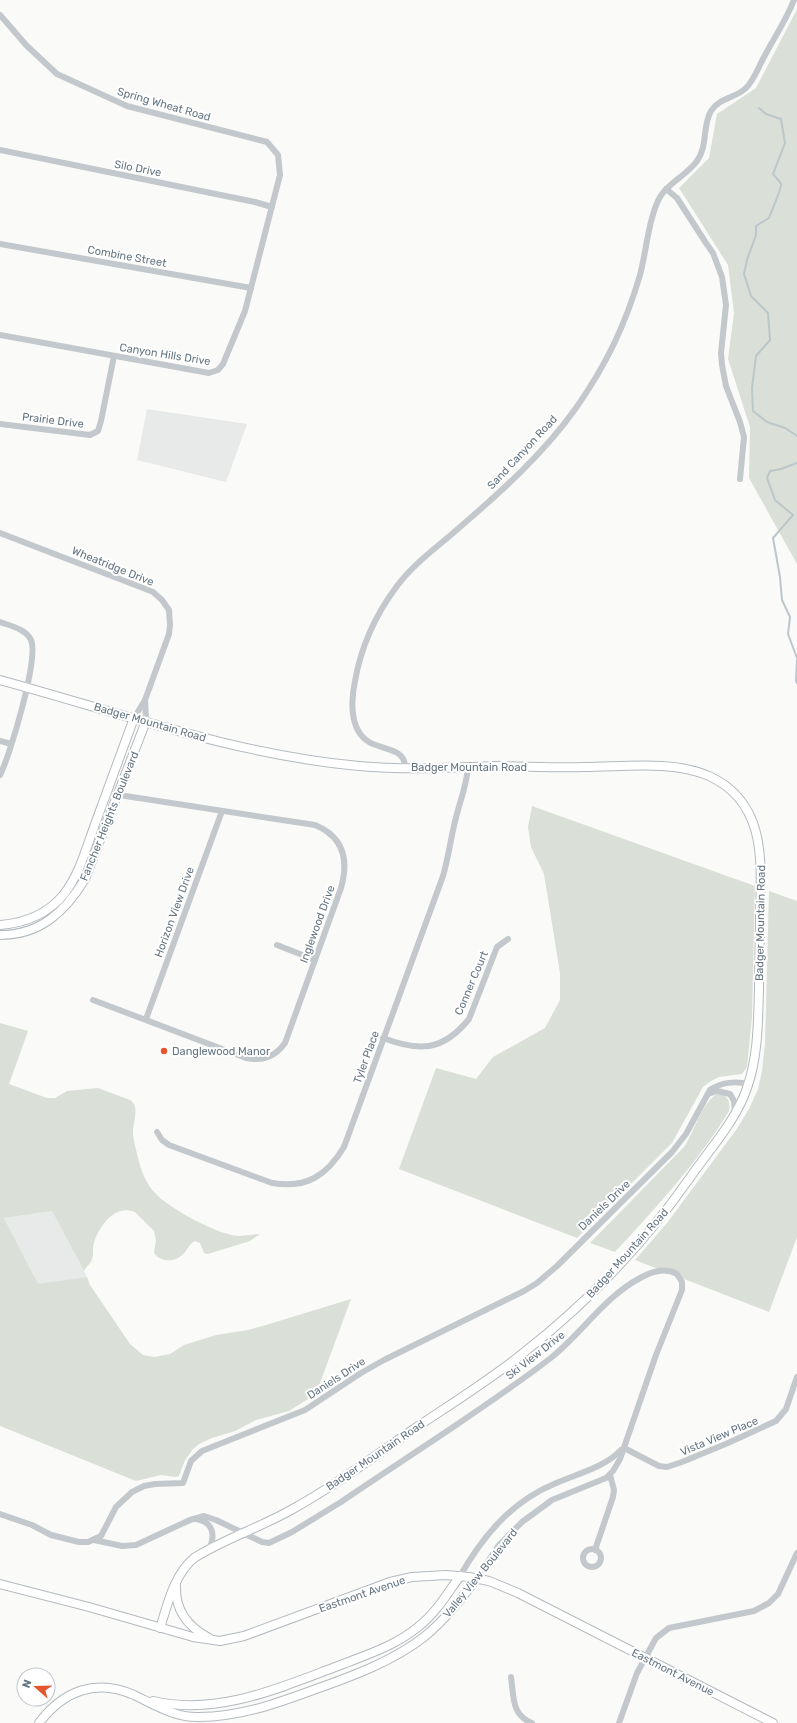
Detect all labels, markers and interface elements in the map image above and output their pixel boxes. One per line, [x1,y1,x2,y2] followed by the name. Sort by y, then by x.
[116,85,212,124] street label: Spring Wheat Road
[113,158,163,179] street label: Silo Drive
[86,243,168,270] street label: Combine Street
[118,341,211,368] street label: Canyon Hills Drive
[21,410,85,431] street label: Prairie Drive
[485,413,560,492] street label: Sand Canyon Road
[70,544,156,589] street label: Wheatridge Drive
[92,700,207,745] street label: Badger Mountain Road
[78,750,141,883] street label: Fancher Heights Boulevard
[411,761,527,774] street label: Badger Mountain Road
[152,865,197,959] street label: Horizon View Drive
[753,865,768,981] street label: Badger Mountain Road
[297,883,338,965] street label: Inglewood Drive
[452,948,491,1017] street label: Conner Court
[351,1029,382,1085] street label: Tyler Place
[172,1045,271,1058] place label: Danglewood Manor
[159,1046,169,1056] marker: Danglewood Manor
[576,1178,633,1233] street label: Daniels Drive
[584,1206,671,1301] street label: Badger Mountain Road
[503,1328,567,1382] street label: Ski View Drive
[305,1355,368,1402] street label: Daniels Drive
[678,1414,760,1459] street label: Vista View Place
[324,1418,427,1493] street label: Badger Mountain Road
[440,1526,520,1620] street label: Valley View Boulevard
[317,1574,407,1615] street label: Eastmont Avenue
[629,1646,716,1699] street label: Eastmont Avenue
[16,1667,56,1707] north arrow
[20,1678,35,1690] text: N

